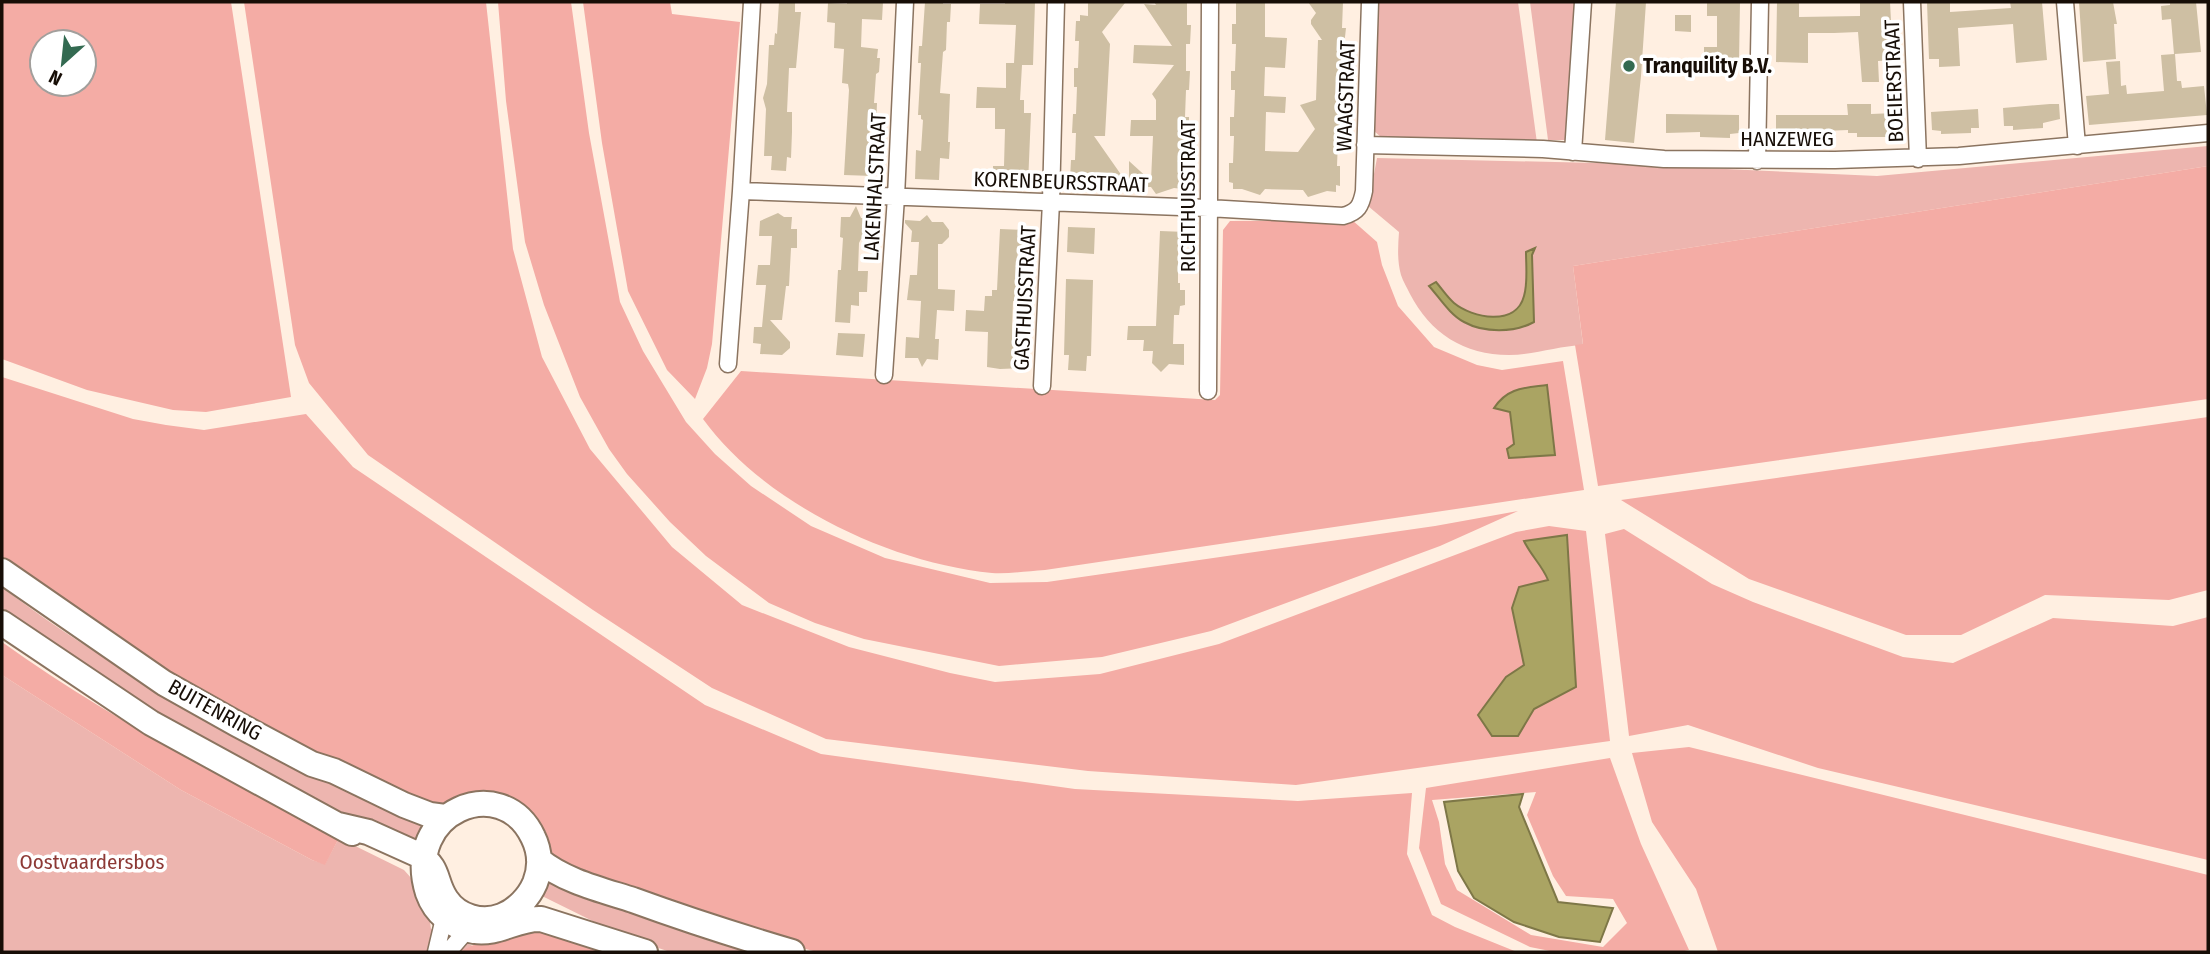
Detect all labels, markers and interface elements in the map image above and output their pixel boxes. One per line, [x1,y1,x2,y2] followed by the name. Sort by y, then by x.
[1879,19,1909,143] street label: BOEIERSTRAAT
[28,28,98,98] north arrow
[1331,40,1361,152] street label: WAAGSTRAAT
[1643,53,1772,79] place label: Tranquility B.V.
[1621,58,1637,74] marker: Tranquility B.V.
[45,65,66,91] text: N
[858,112,892,262] street label: LAKENHALSTRAAT
[1175,119,1201,272] street label: RICHTHUISSTRAAT
[1740,126,1834,152] street label: HANZEWEG
[973,166,1149,198] street label: KORENBEURSSTRAAT
[1008,224,1042,371] street label: GASTHUISSTRAAT
[163,674,267,746] street label: BUITENRING
[19,849,165,875] park label: Oostvaardersbos

